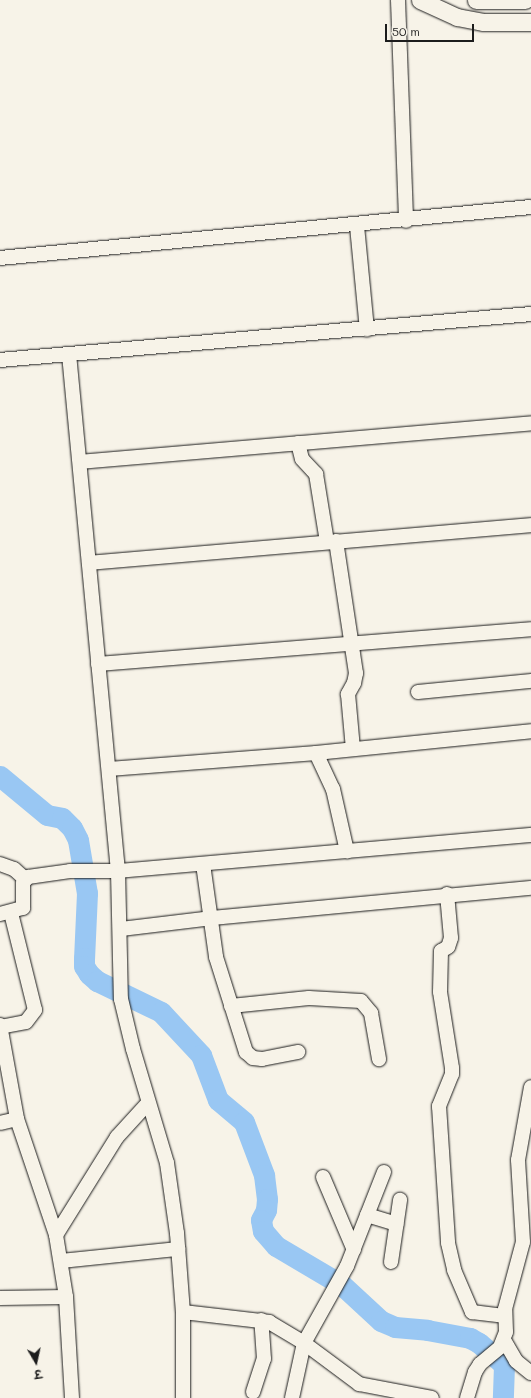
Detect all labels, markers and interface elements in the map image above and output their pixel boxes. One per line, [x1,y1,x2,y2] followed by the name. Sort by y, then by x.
[387,16,476,42] scale bar
[392,23,420,39] text: 50 m
[16,1342,56,1382] north arrow
[33,1366,43,1382] text: उ

